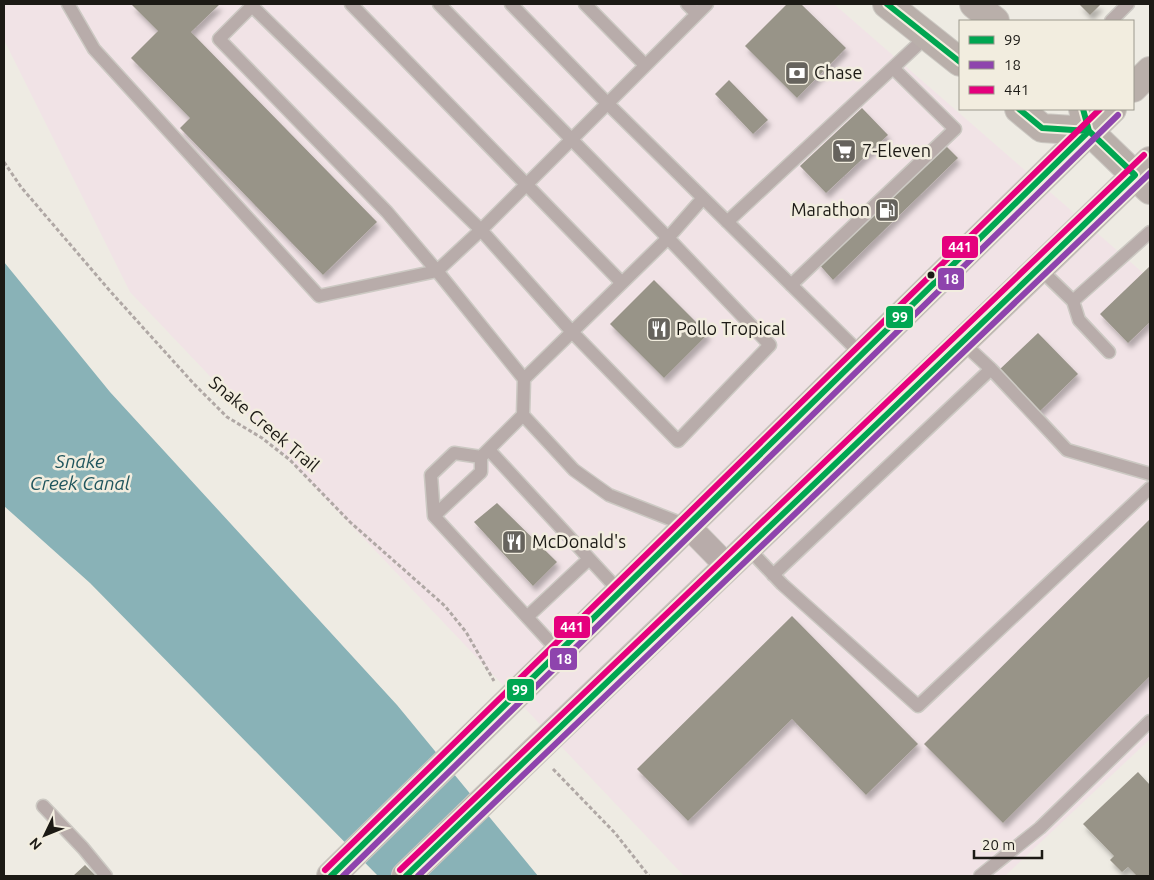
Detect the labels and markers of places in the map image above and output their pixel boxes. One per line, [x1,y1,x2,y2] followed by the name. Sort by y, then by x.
[784,60,810,86] bank icon: Chase
[814,62,862,82] place label: Chase
[831,138,857,164] supermarket icon: 7-Eleven
[862,140,931,160] place label: 7-Eleven
[874,197,900,223] fuel station icon: Marathon
[791,199,870,219] place label: Marathon
[926,270,936,280] unlabelled marker
[646,316,672,342] restaurant icon: Pollo Tropical
[676,318,785,338] place label: Pollo Tropical
[501,529,527,555] restaurant icon: McDonald's
[532,531,626,551] place label: McDonald's

